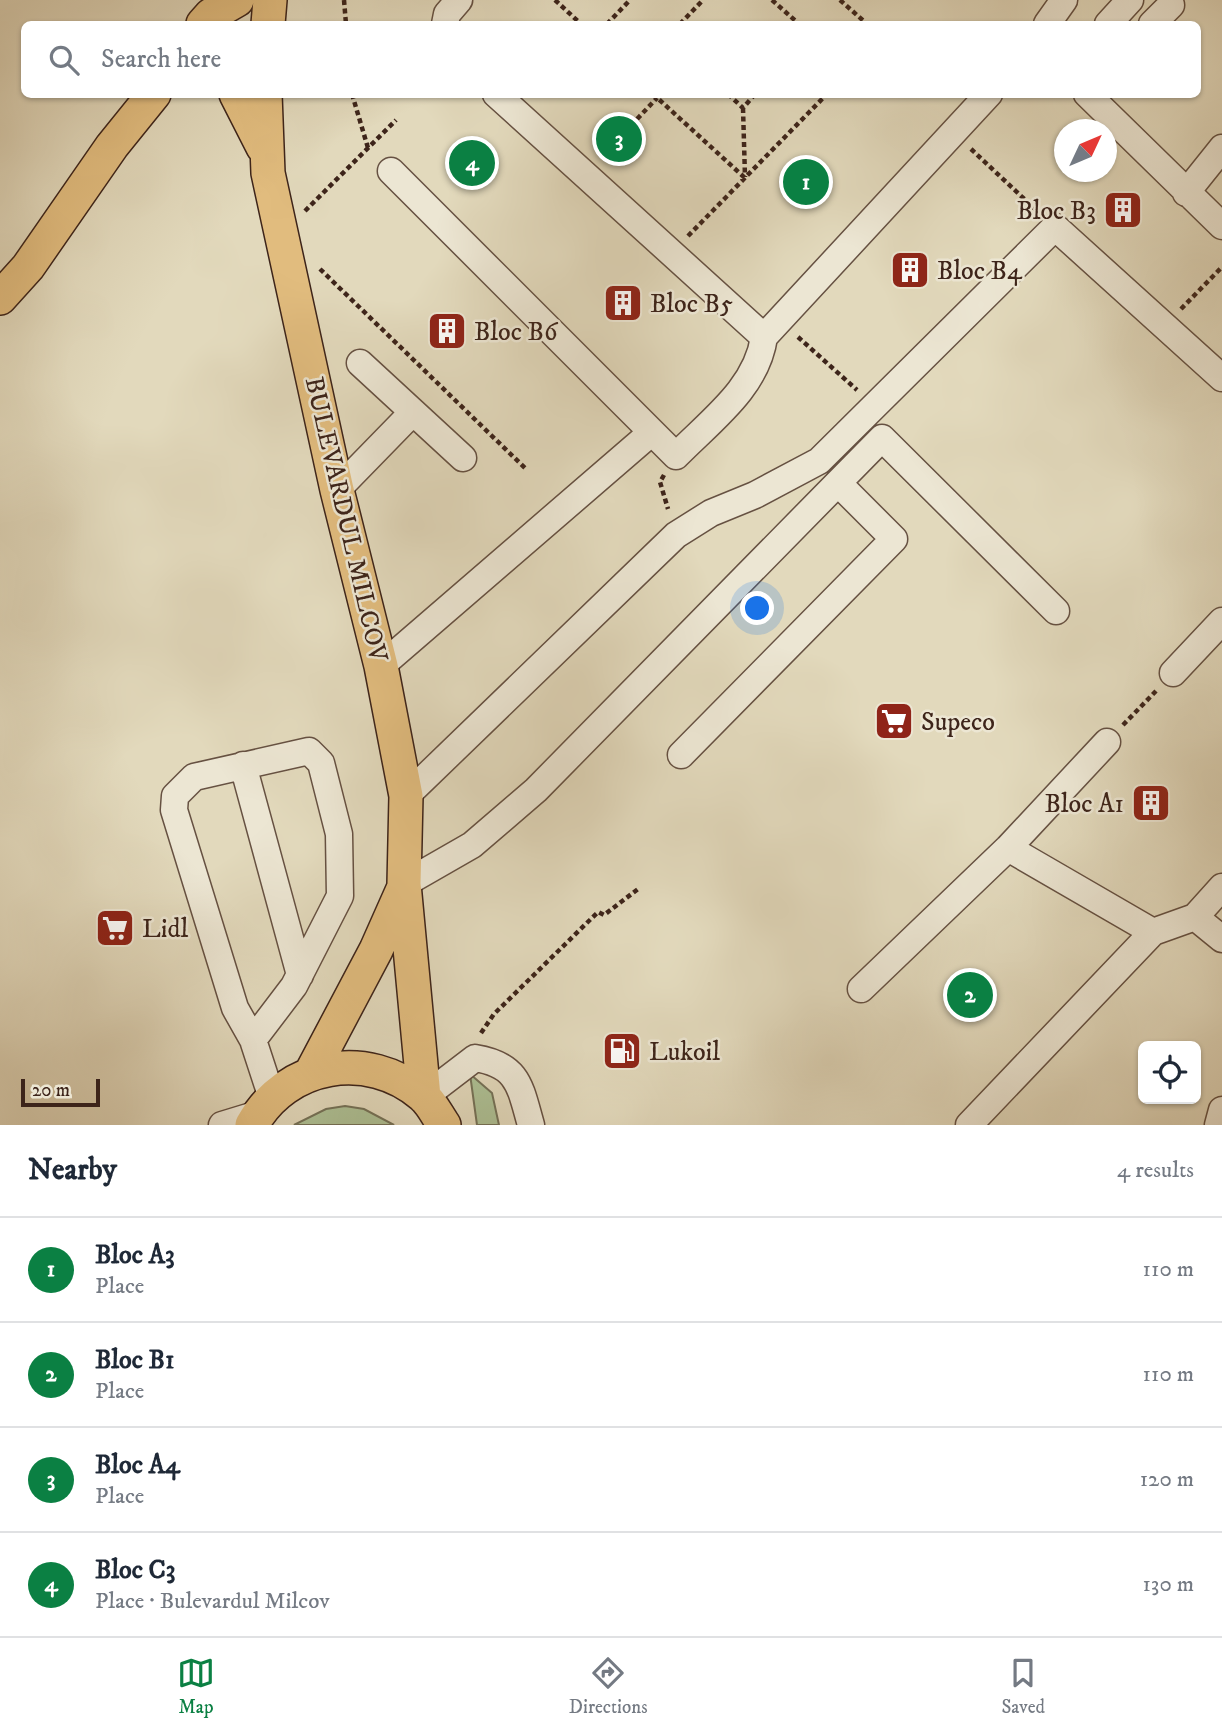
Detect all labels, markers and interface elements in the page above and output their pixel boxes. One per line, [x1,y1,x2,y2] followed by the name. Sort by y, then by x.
[21,21,1201,98] search box
[45,41,83,79] icon: search
[101,43,221,76] text: Search here
[596,113,642,165] pin: 3
[1054,119,1117,182] north arrow
[449,137,495,189] pin: 4
[783,156,829,208] pin: 1
[1102,189,1144,231] building icon: Bloc B3
[1016,195,1096,228] place label: Bloc B3
[889,249,931,291] building icon: Bloc B4
[937,255,1023,288] place label: Bloc B4
[602,282,644,324] building icon: Bloc B5
[650,288,733,321] place label: Bloc B5
[426,310,468,352] building icon: Bloc B6
[474,316,559,349] place label: Bloc B6
[297,374,395,666] street label: BULEVARDUL MILCOV
[740,591,774,625] your location
[873,700,915,742] supermarket icon: Supeco
[921,706,995,739] place label: Supeco
[1130,782,1172,824] building icon: Bloc A1
[1044,788,1124,821] place label: Bloc A1
[94,907,136,949] supermarket icon: Lidl
[142,913,188,946] place label: Lidl
[947,969,993,1021] pin: 2
[601,1030,643,1072] fuel station icon: Lukoil
[649,1036,720,1069] place label: Lukoil
[1138,1041,1201,1104] map controls
[1138,1041,1201,1104] button: locate
[21,1076,100,1108] scale bar
[32,1079,70,1102] text: 20 m
[28,1152,117,1189] text: Nearby
[1117,1156,1194,1185] text: 4 results
[95,1239,175,1272] text: Bloc A3
[47,1255,55,1284] text: 1
[1143,1255,1194,1284] text: 110 m
[95,1272,144,1301] text: Place
[95,1344,174,1377] text: Bloc B1
[45,1360,57,1389] text: 2
[1143,1360,1194,1389] text: 110 m
[95,1377,144,1406] text: Place
[95,1449,180,1482] text: Bloc A4
[47,1465,55,1494] text: 3
[1140,1465,1194,1494] text: 120 m
[95,1482,144,1511] text: Place
[95,1554,175,1587] text: Bloc C3
[44,1570,58,1599] text: 4
[1142,1570,1194,1599] text: 130 m
[95,1587,330,1616] text: Place · Bulevardul Milcov
[177,1654,215,1719] tab: Map
[569,1654,648,1719] tab: Directions
[1001,1654,1045,1719] tab: Saved

